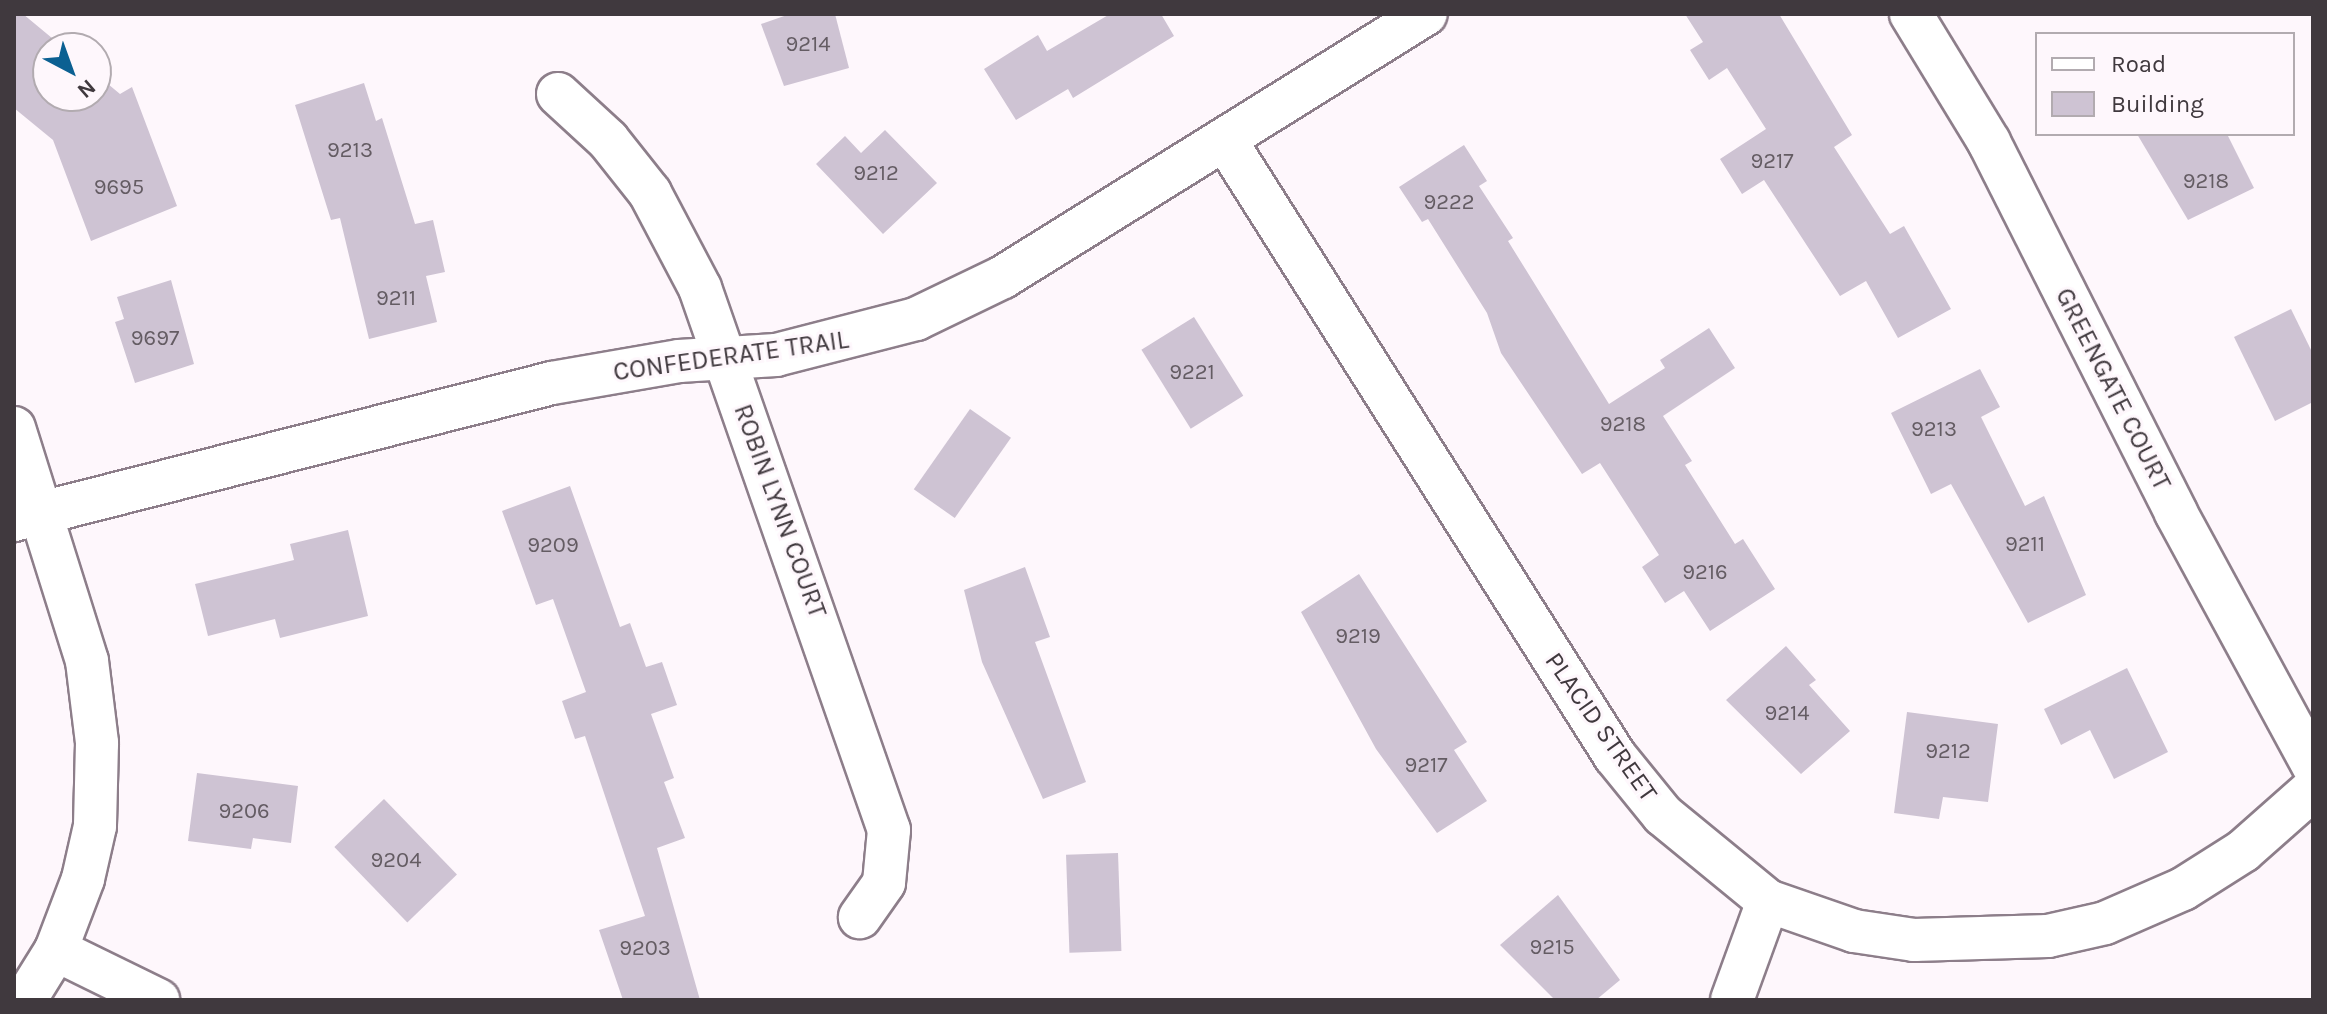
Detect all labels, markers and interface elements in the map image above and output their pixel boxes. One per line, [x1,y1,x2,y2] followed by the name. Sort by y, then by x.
[32,32,112,112] north arrow
[785,32,831,58] house number: 9214
[2035,32,2295,136] legend
[2111,50,2166,78] text: Road
[72,74,101,104] text: N
[2111,90,2204,118] text: Building
[327,138,373,164] house number: 9213
[1750,149,1794,175] house number: 9217
[853,161,899,187] house number: 9212
[2183,169,2229,195] house number: 9218
[94,175,144,201] house number: 9695
[1423,190,1475,216] house number: 9222
[2049,283,2177,495] street label: GREENGATE COURT
[376,286,416,312] house number: 9211
[611,324,851,388] street label: CONFEDERATE TRAIL
[131,326,179,352] house number: 9697
[1169,360,1215,386] house number: 9221
[727,400,833,622] street label: ROBIN LYNN COURT
[1600,412,1646,438] house number: 9218
[1911,417,1957,443] house number: 9213
[2005,532,2045,558] house number: 9211
[527,533,579,559] house number: 9209
[1682,560,1728,586] house number: 9216
[1335,624,1381,650] house number: 9219
[1538,646,1664,808] street label: PLACID STREET
[1764,701,1810,727] house number: 9214
[1925,739,1971,765] house number: 9212
[1404,753,1448,779] house number: 9217
[218,799,270,825] house number: 9206
[371,848,421,874] house number: 9204
[1529,935,1575,961] house number: 9215
[619,936,671,962] house number: 9203

